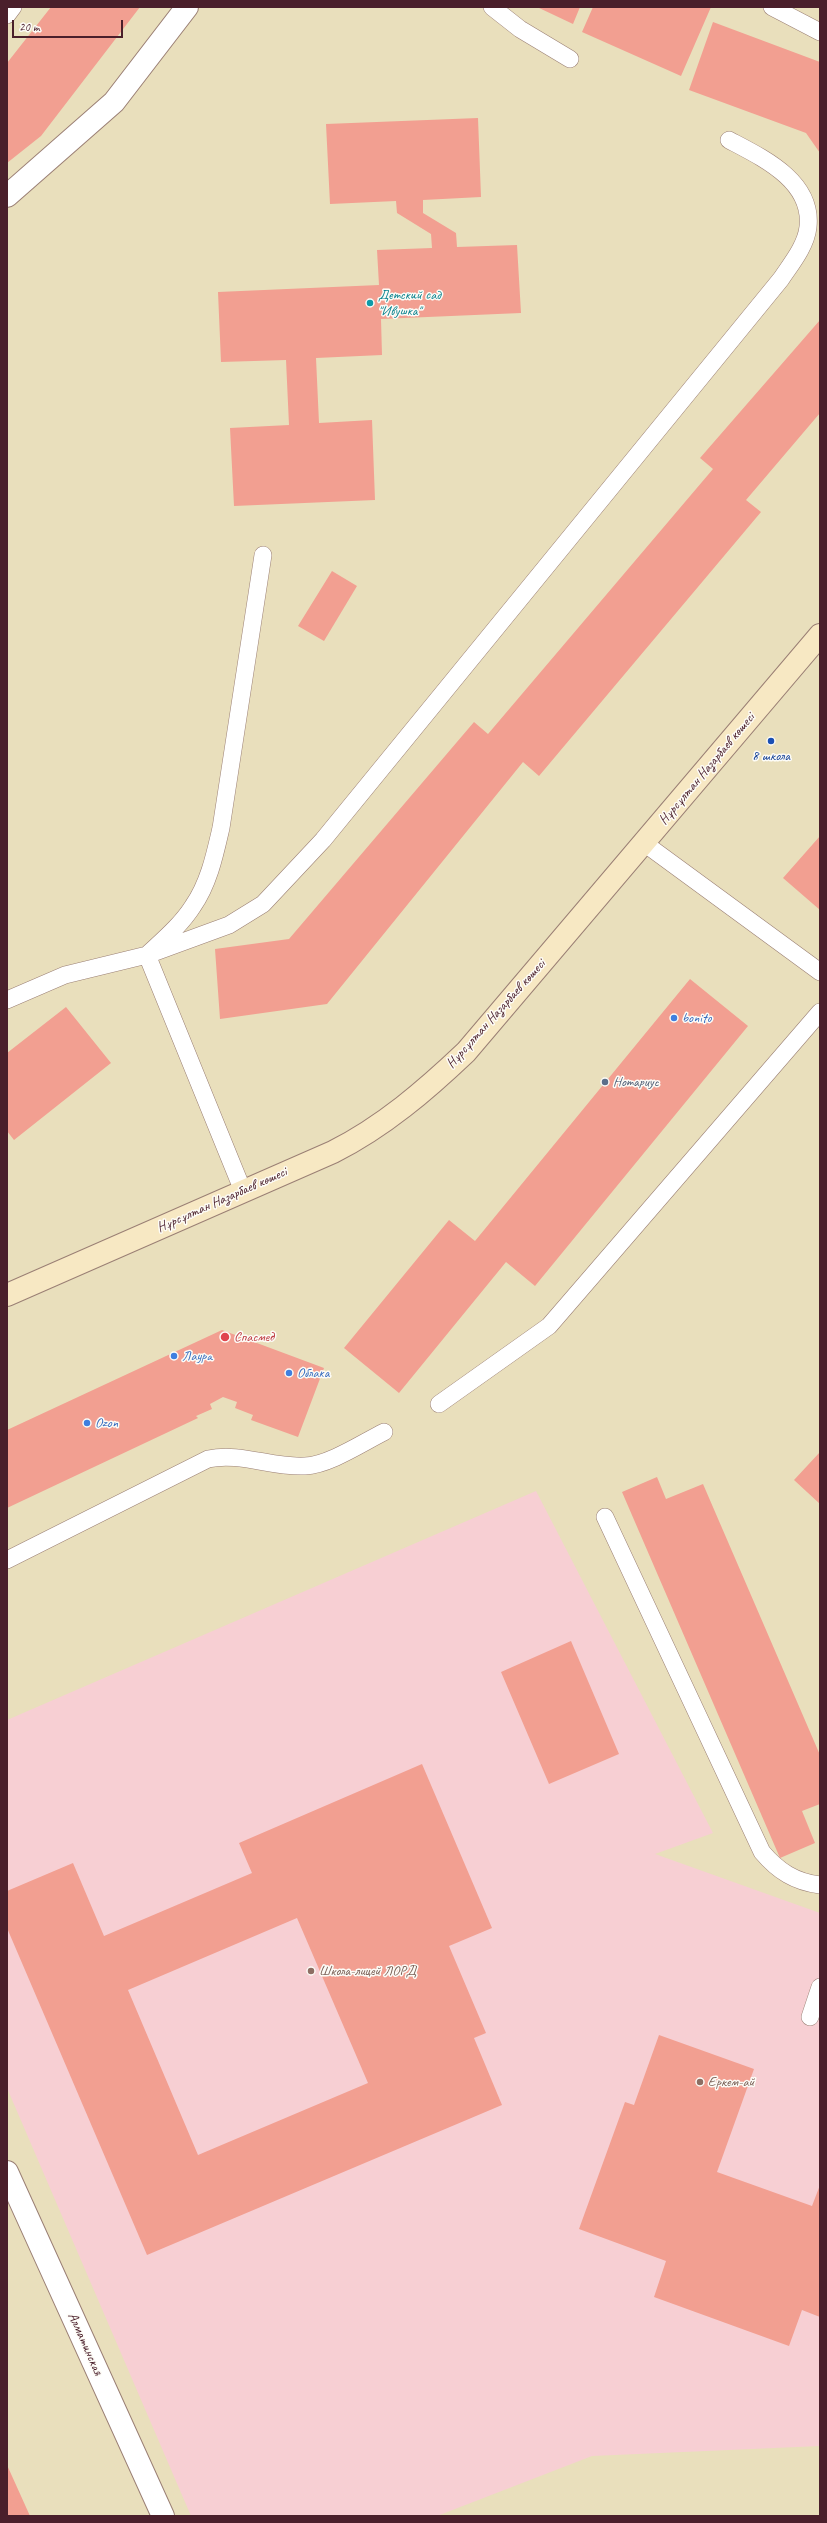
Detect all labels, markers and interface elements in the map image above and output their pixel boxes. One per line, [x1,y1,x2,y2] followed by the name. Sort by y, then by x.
[14,12,125,38] scale bar
[19,19,39,35] text: 20 m
[378,287,441,320] place label: Детский сад "Ивушка"
[365,298,375,308] marker: Детский сад "Ивушка"
[655,710,759,828] street label: Нұрсұлтан Назарбаев көшесі
[766,736,776,746] marker: 8 школа
[752,748,790,764] place label: 8 школа
[443,956,549,1072] street label: Нұрсұлтан Назарбаев көшесі
[682,1010,712,1026] place label: bonito
[669,1013,679,1023] marker: bonito
[613,1074,659,1090] place label: Нотариус
[600,1077,610,1087] marker: Нотариус
[154,1164,290,1236] street label: Нұрсұлтан Назарбаев көшесі
[234,1329,274,1345] place label: Спасмед
[219,1331,231,1343] marker: Спасмед
[182,1348,212,1364] place label: Лаура
[169,1351,179,1361] marker: Лаура
[297,1365,329,1381] place label: Облака
[284,1368,294,1378] marker: Облака
[95,1415,118,1431] place label: Ozon
[82,1418,92,1428] marker: Ozon
[319,1963,416,1979] place label: Школа-лицей ЛОРД
[306,1966,316,1976] marker: Школа-лицей ЛОРД
[708,2074,754,2090] place label: Еркем-ай
[695,2077,705,2087] marker: Еркем-ай
[64,2310,106,2378] street label: Алматинская

